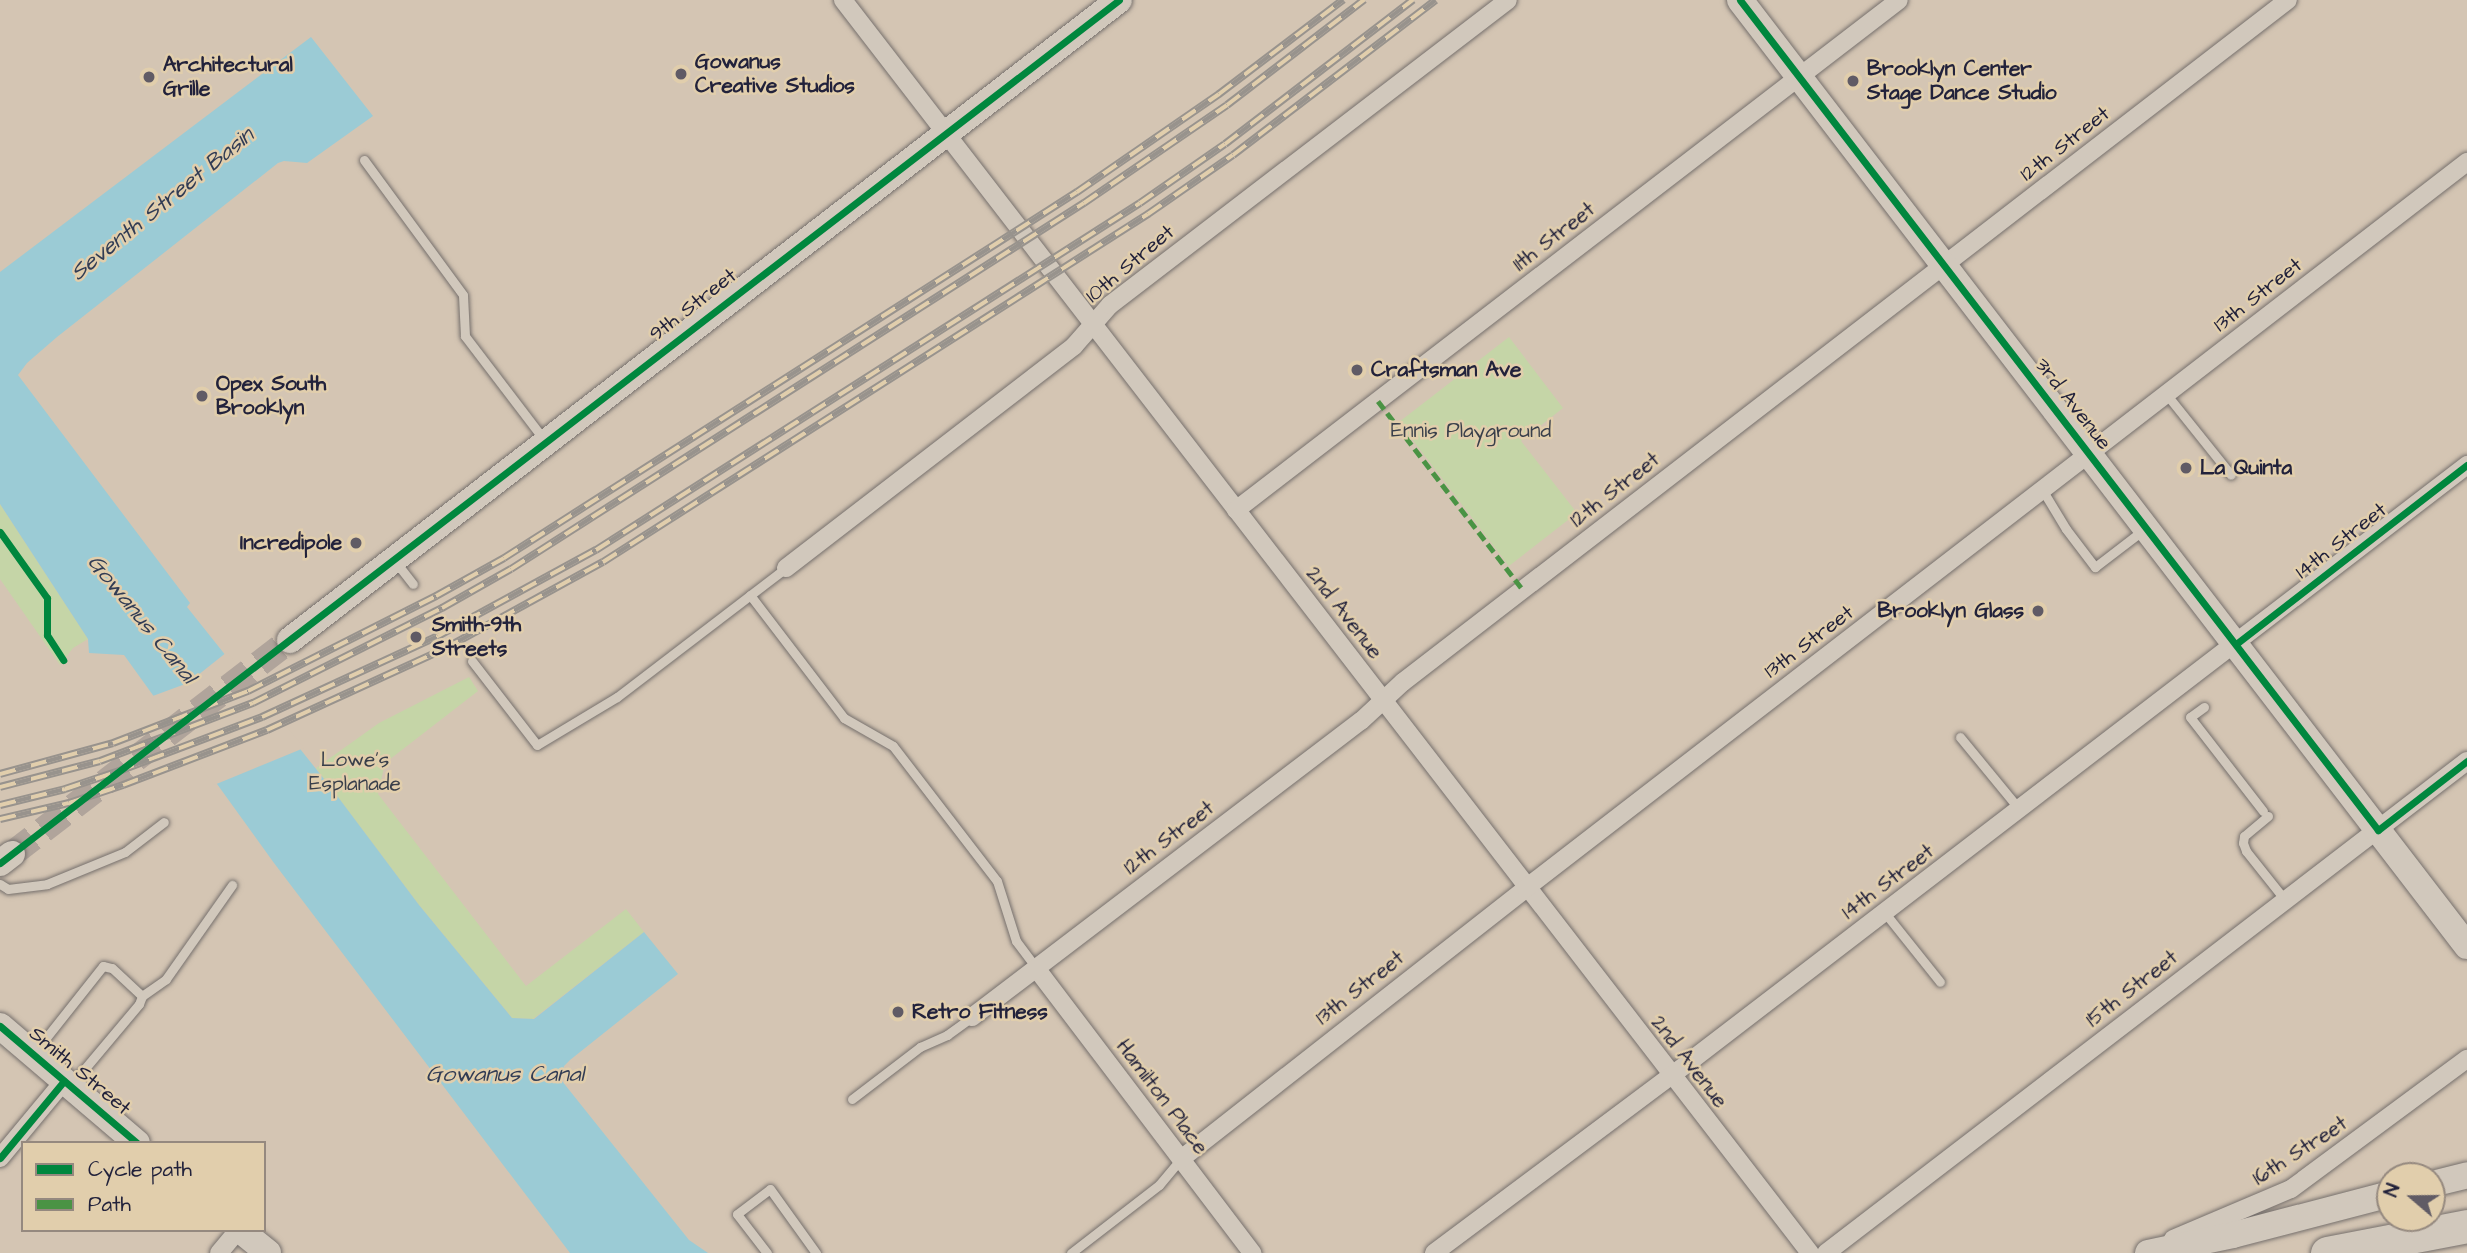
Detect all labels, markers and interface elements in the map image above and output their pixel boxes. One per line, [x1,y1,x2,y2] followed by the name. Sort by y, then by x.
[695,49,855,99] place label: Gowanus Creative Studios
[163,52,293,102] place label: Architectural Grille
[1867,56,2057,106] place label: Brooklyn Center Stage Dance Studio
[673,66,689,82] marker: Gowanus Creative Studios
[141,69,157,85] marker: Architectural Grille
[1845,73,1861,89] marker: Brooklyn Center Stage Dance Studio
[2015,101,2115,187] street label: 12th Street
[65,122,259,286] water label: Seventh Street Basin
[1508,197,1600,277] street label: 11th Street
[1081,220,1179,308] street label: 10th Street
[2209,253,2307,337] street label: 13th Street
[644,263,742,347] street label: 9th Street
[2029,353,2117,455] street label: 3rd Avenue
[1371,357,1521,383] place label: Craftsman Ave
[1349,362,1365,378] marker: Craftsman Ave
[216,371,326,421] place label: Opex South Brooklyn
[194,388,210,404] marker: Opex South Brooklyn
[1391,418,1551,444] park label: Ennis Playground
[1565,447,1665,533] street label: 12th Street
[2200,455,2292,481] place label: La Quinta
[2178,460,2194,476] marker: La Quinta
[2290,497,2392,585] street label: 14th Street
[240,530,342,556] place label: Incredipole
[348,535,364,551] marker: Incredipole
[82,549,202,689] water label: Gowanus Canal
[1300,562,1388,664] street label: 2nd Avenue
[1878,598,2024,624] place label: Brooklyn Glass
[1759,600,1859,684] street label: 13th Street
[2030,603,2046,619] marker: Brooklyn Glass
[432,612,521,662] place label: Smith–9th Streets
[406,627,426,647] marker: Smith–9th Streets
[309,747,401,797] park label: Lowe's Esplanade
[1119,796,1219,880] street label: 12th Street
[1837,839,1939,925] street label: 14th Street
[2081,945,2183,1033] street label: 15th Street
[1311,946,1409,1030] street label: 13th Street
[912,999,1048,1025] place label: Retro Fitness
[890,1004,906,1020] marker: Retro Fitness
[1645,1011,1733,1113] street label: 2nd Avenue
[24,1021,136,1121] street label: Smith Street
[1111,1035,1213,1159] street label: Hamilton Place
[426,1060,584,1088] water label: Gowanus Canal
[2248,1111,2352,1191] street label: 16th Street
[21,1141,266,1232] legend
[88,1155,192,1184] text: Cycle path
[2376,1162,2446,1232] north arrow
[2378,1180,2407,1201] text: N
[88,1190,131,1219] text: Path

